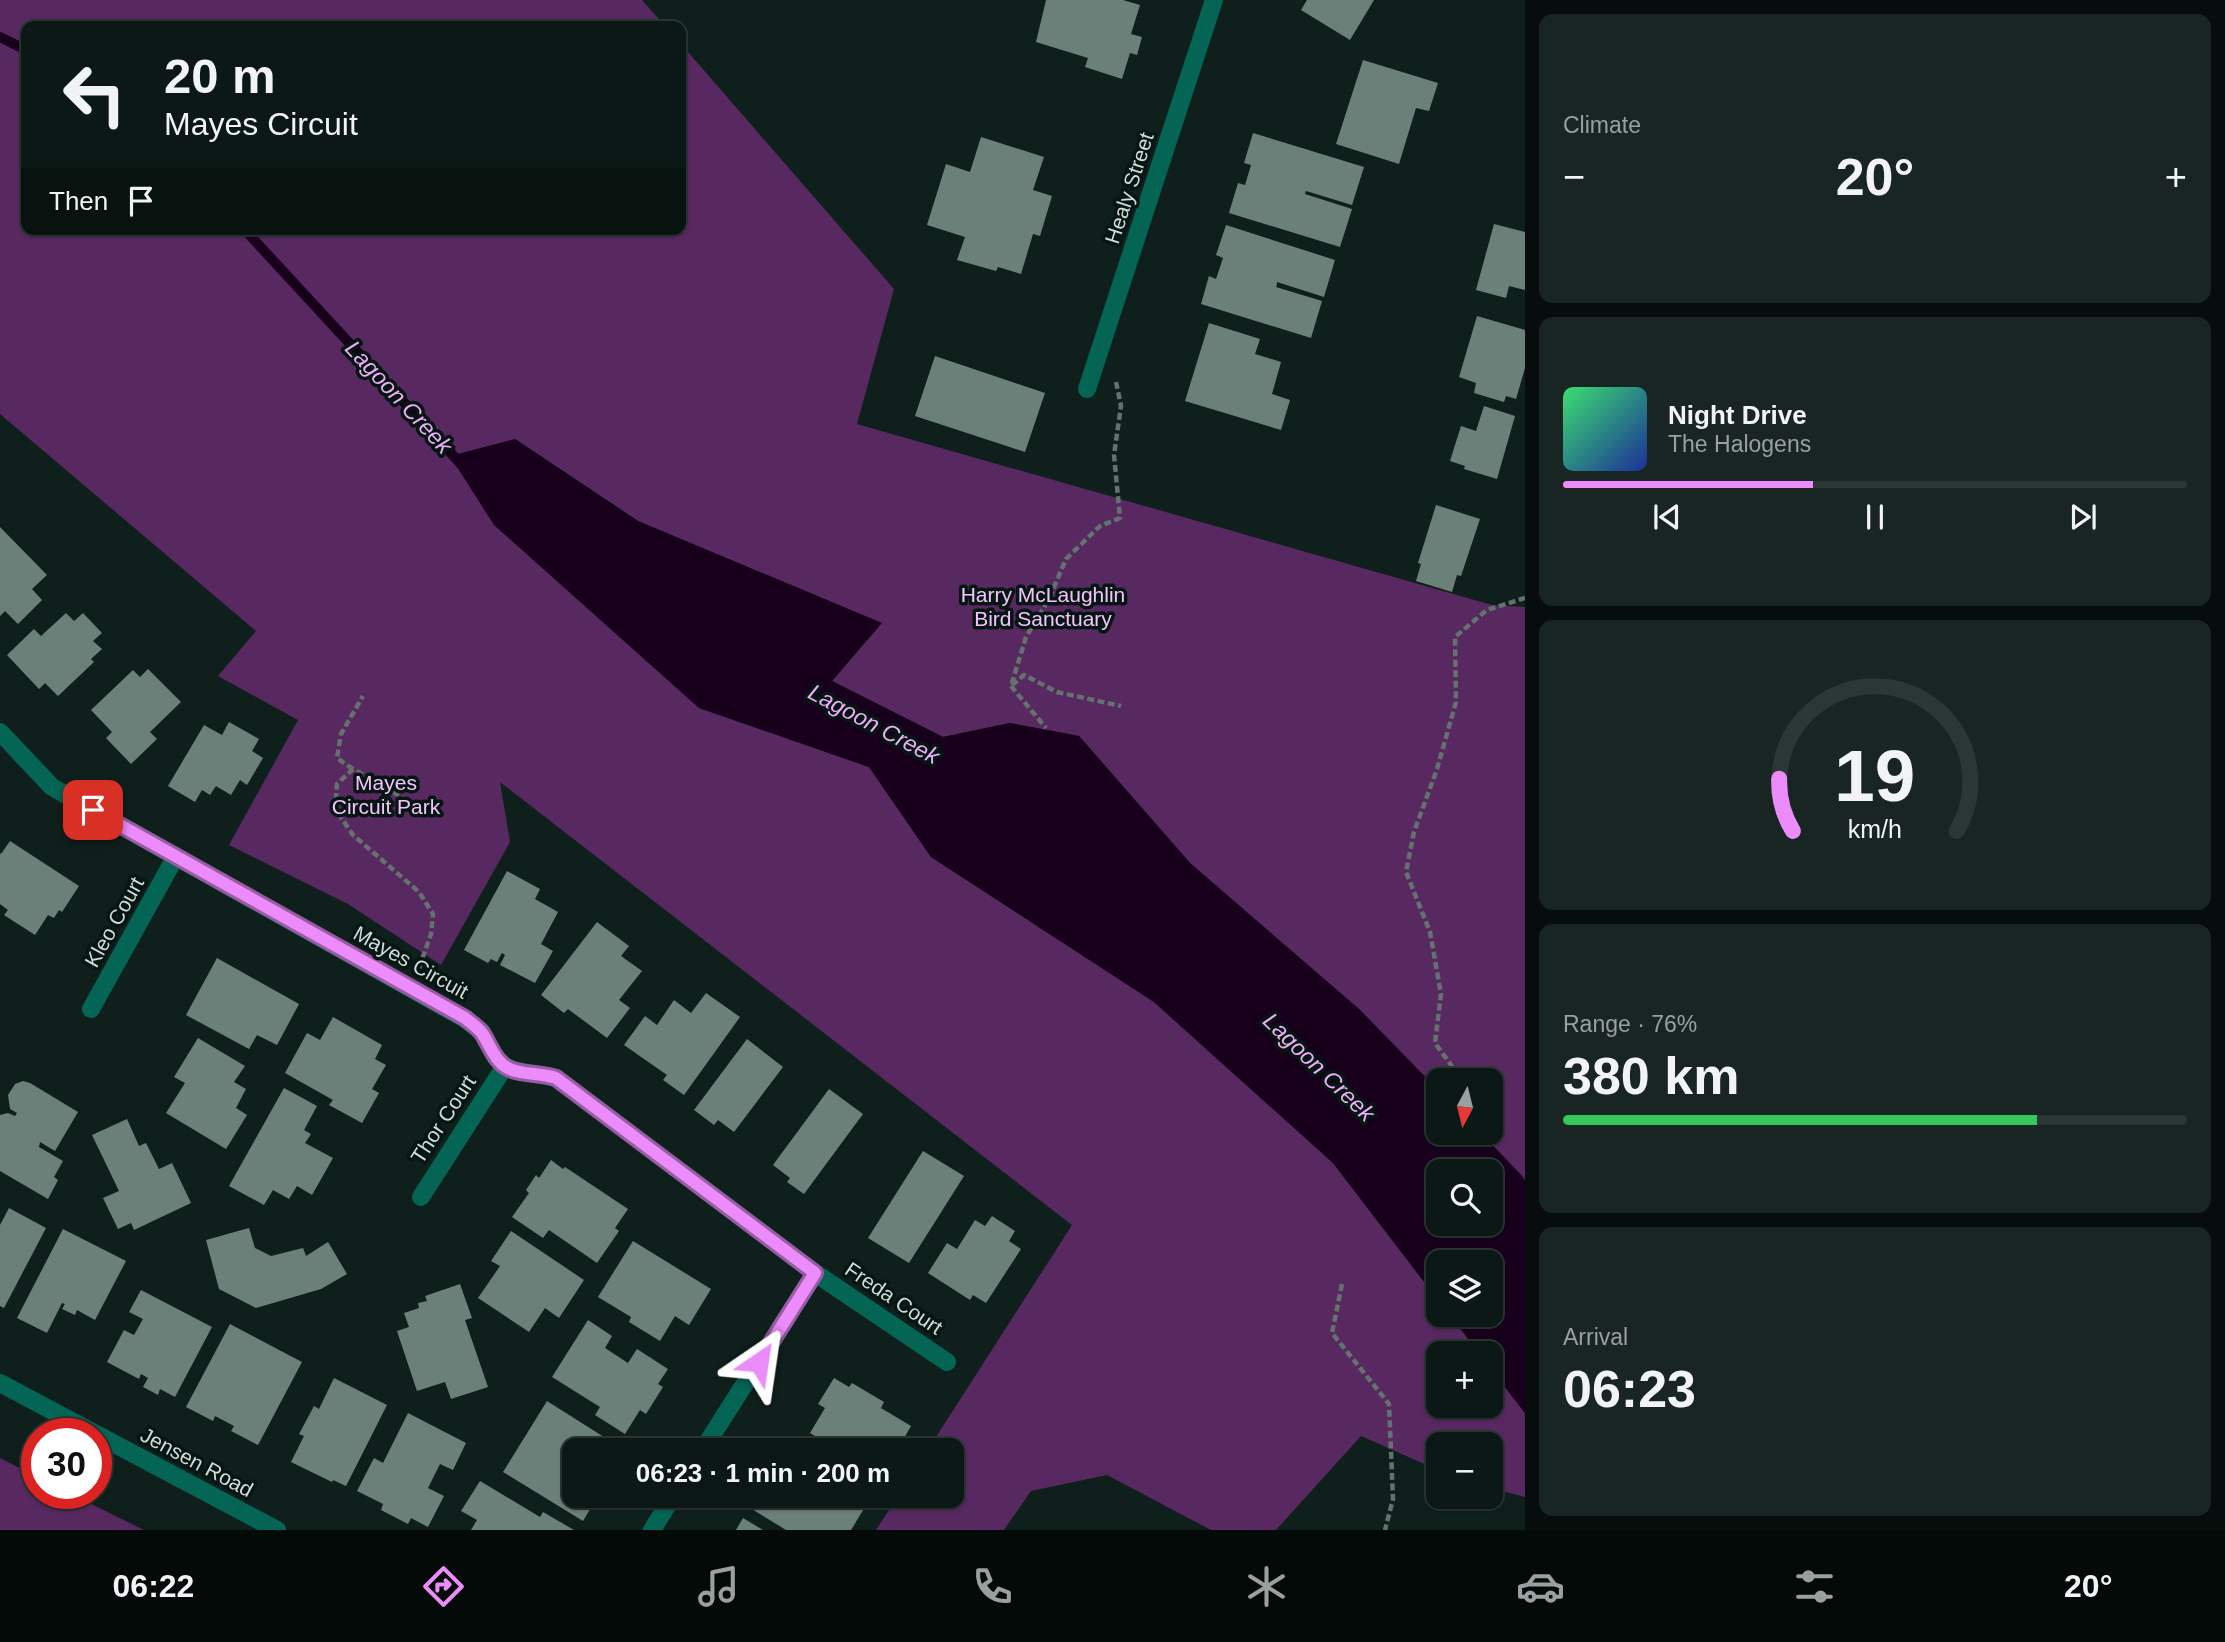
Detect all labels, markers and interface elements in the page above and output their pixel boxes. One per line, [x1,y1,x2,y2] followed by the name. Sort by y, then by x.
[49,49,140,140] icon: left
[164,49,276,103] text: 20 m
[164,106,358,142] text: Mayes Circuit
[1563,112,1641,138] text: Climate
[1100,129,1158,247] street label: Healy Street
[1836,148,1914,206] text: 20°
[1563,156,1585,198] text: −
[2165,156,2187,198] text: +
[122,182,160,220] icon: arrive
[49,186,108,216] text: Then
[340,335,459,460] water label: Lagoon Creek
[1668,400,1807,430] text: Night Drive
[1668,431,1811,457] text: The Halogens
[1648,498,1686,536] icon: previous
[1856,498,1894,536] icon: pause
[2064,498,2102,536] icon: next
[961,583,1125,630] park label: Harry McLaughlin Bird Sanctuary
[804,679,945,770] water label: Lagoon Creek
[1835,735,1915,816] text: 19
[332,771,441,818] park label: Mayes Circuit Park
[63,780,123,840] pin
[74,791,112,829] icon: arrive
[1848,815,1902,843] text: km/h
[80,873,148,971] street label: Kleo Court
[350,921,472,1003] street label: Mayes Circuit
[1258,1007,1381,1128] water label: Lagoon Creek
[1563,1011,1697,1037] text: Range · 76%
[1563,1047,1739,1105] text: 380 km
[1426,1068,1503,1144] north arrow
[1426,1068,1503,1509] map controls
[406,1071,480,1167] street label: Thor Court
[1426,1159,1503,1236] button: search
[1426,1250,1503,1327] button: layers
[841,1257,947,1339] street label: Freda Court
[1563,1324,1628,1350] text: Arrival
[722,1325,796,1399] position arrow
[1426,1341,1503,1418] button: +
[1563,1360,1696,1418] text: 06:23
[21,1418,112,1509] speed limit sign: 30
[137,1423,257,1501] street label: Jensen Road
[1426,1432,1503,1509] button: −
[636,1458,890,1488] text: 06:23 · 1 min · 200 m
[419,1562,468,1611] icon: directions
[694,1562,743,1611] icon: music
[968,1562,1017,1611] icon: phone
[1242,1562,1291,1611] icon: climate
[1516,1562,1565,1611] icon: car
[1790,1562,1839,1611] icon: filters
[113,1568,194,1604] text: 06:22
[2064,1568,2112,1604] text: 20°

